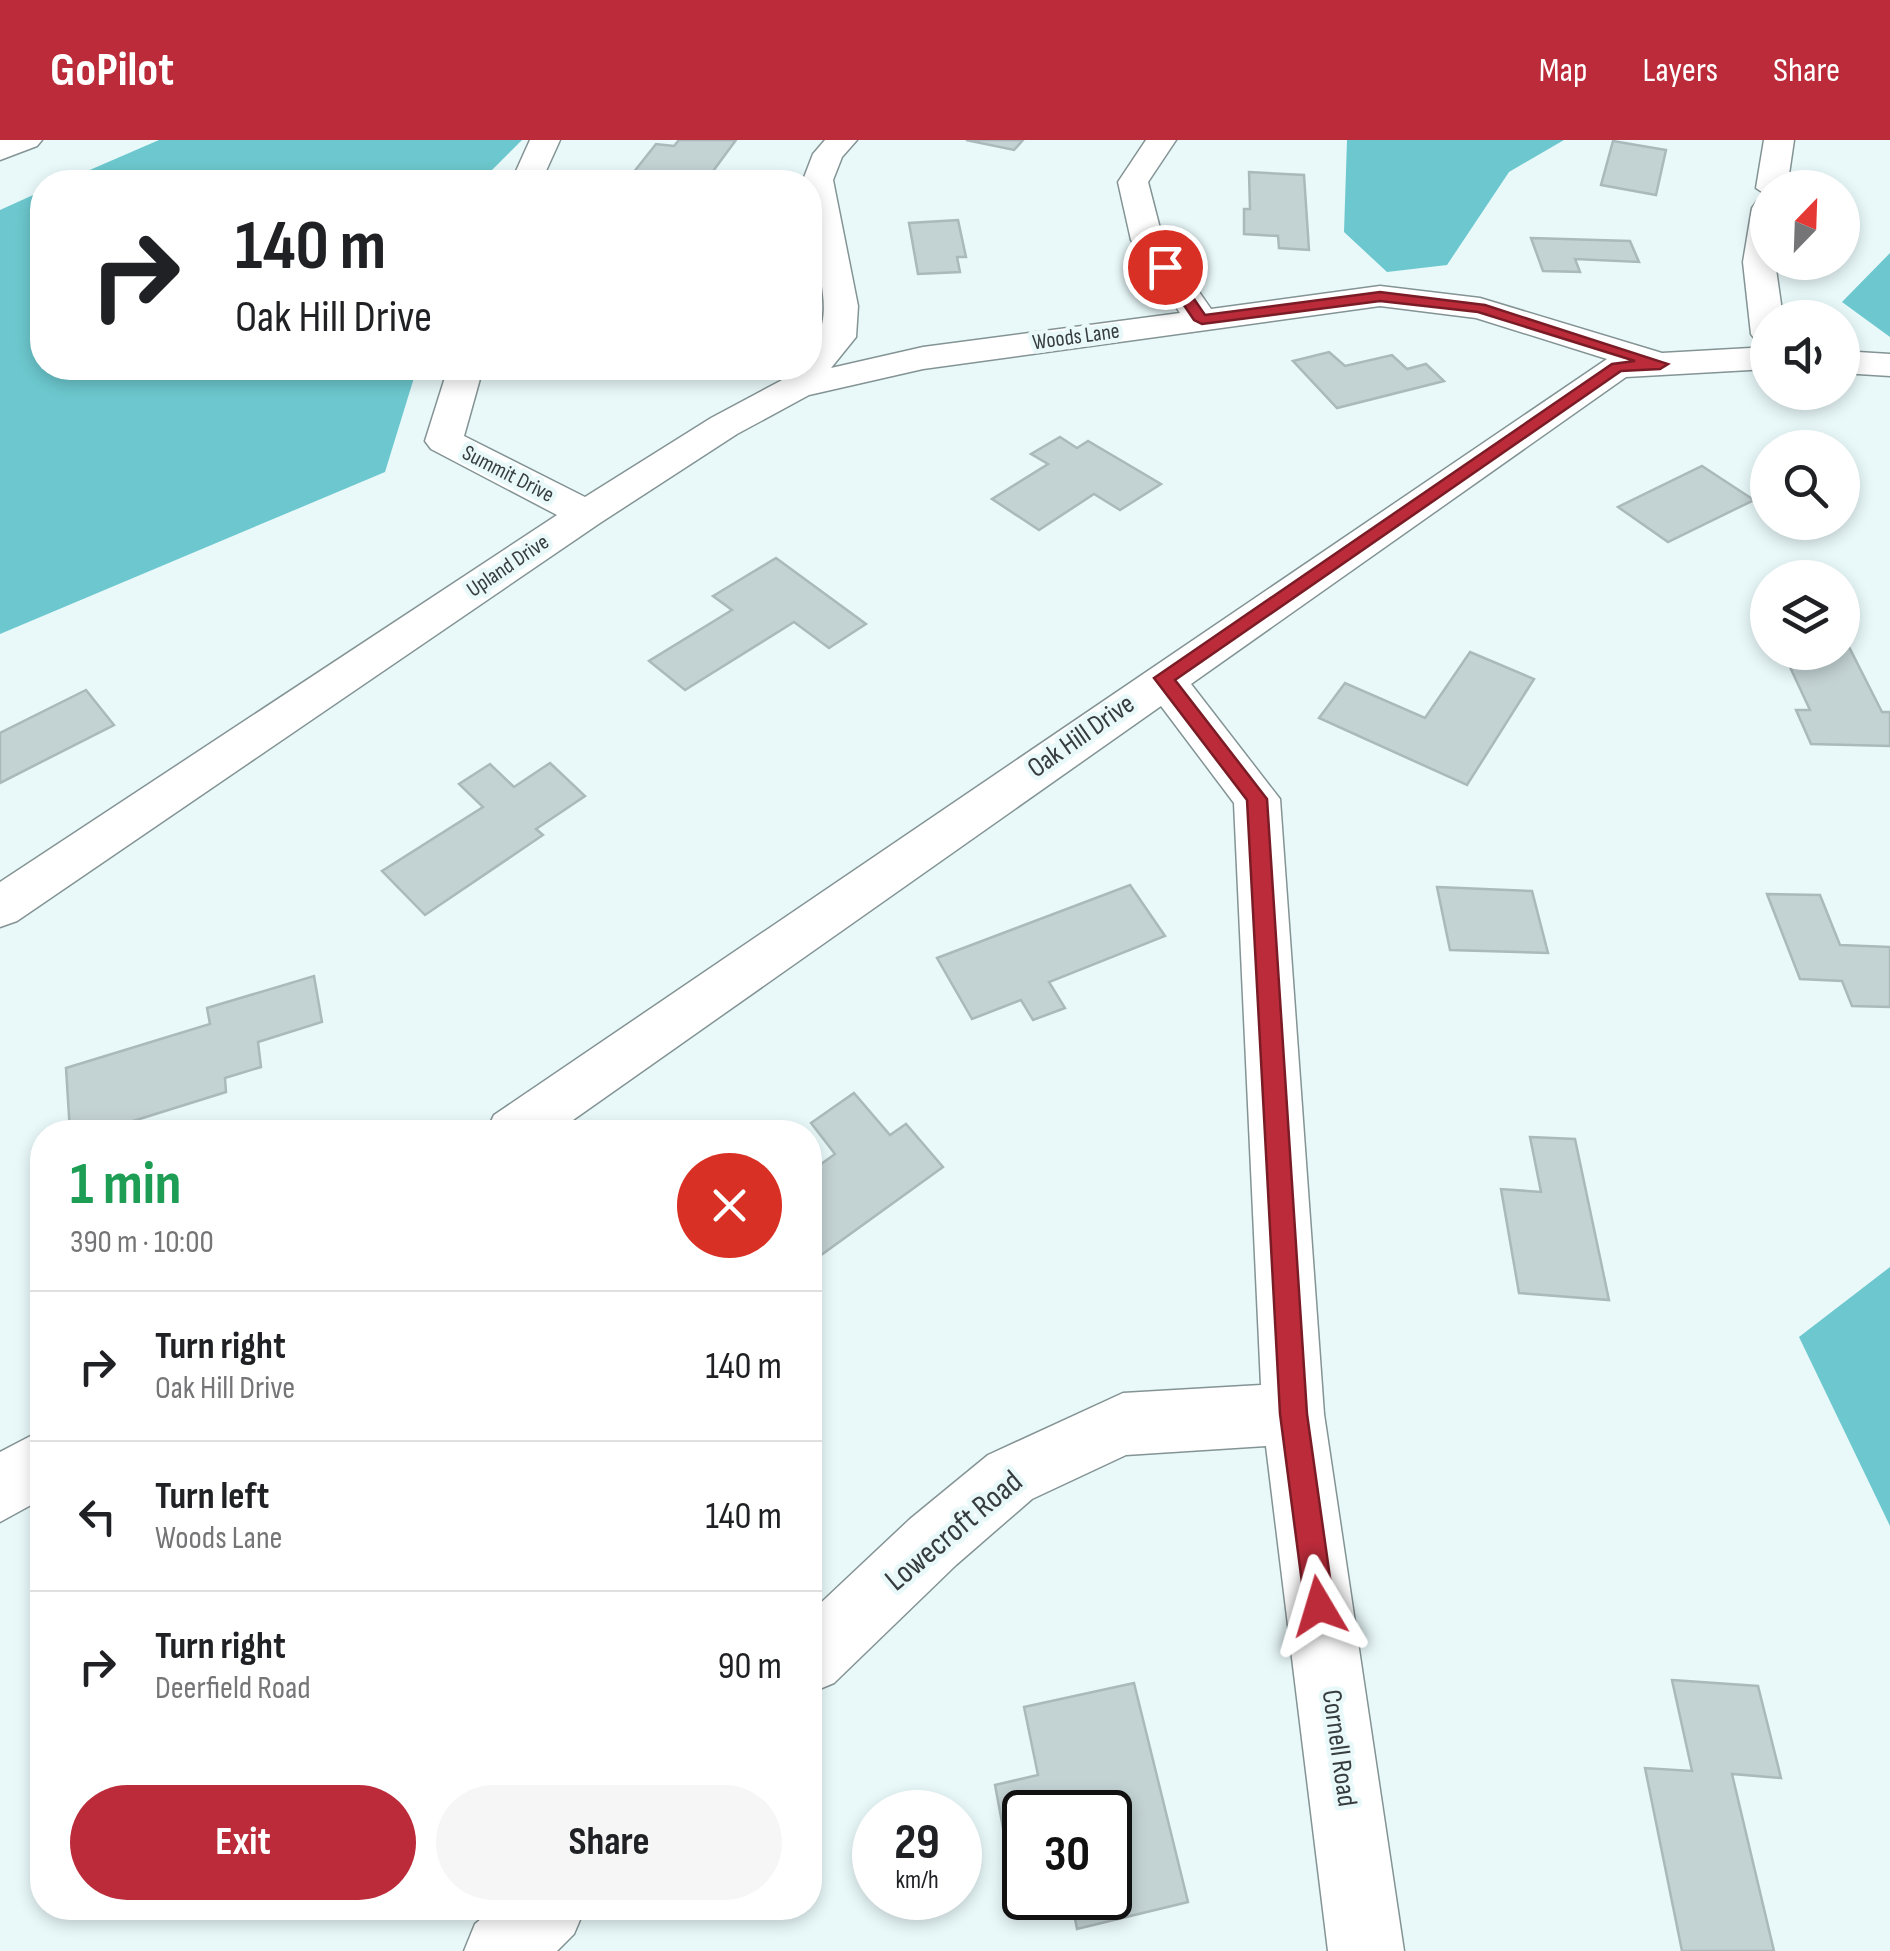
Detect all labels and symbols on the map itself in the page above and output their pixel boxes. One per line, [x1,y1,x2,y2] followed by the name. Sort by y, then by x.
[1750,170,1860,280] north arrow
[1123,225,1208,310] pin
[1031,318,1121,356] street label: Woods Lane
[458,439,558,509] street label: Summit Drive
[462,529,554,603] street label: Upland Drive
[1021,687,1141,785] street label: Oak Hill Drive
[877,1462,1031,1600] street label: Lowecroft Road
[1267,1554,1371,1658] position arrow
[1314,1687,1364,1809] street label: Cornell Road
[1002,1790,1132,1920] speed limit sign: 30

